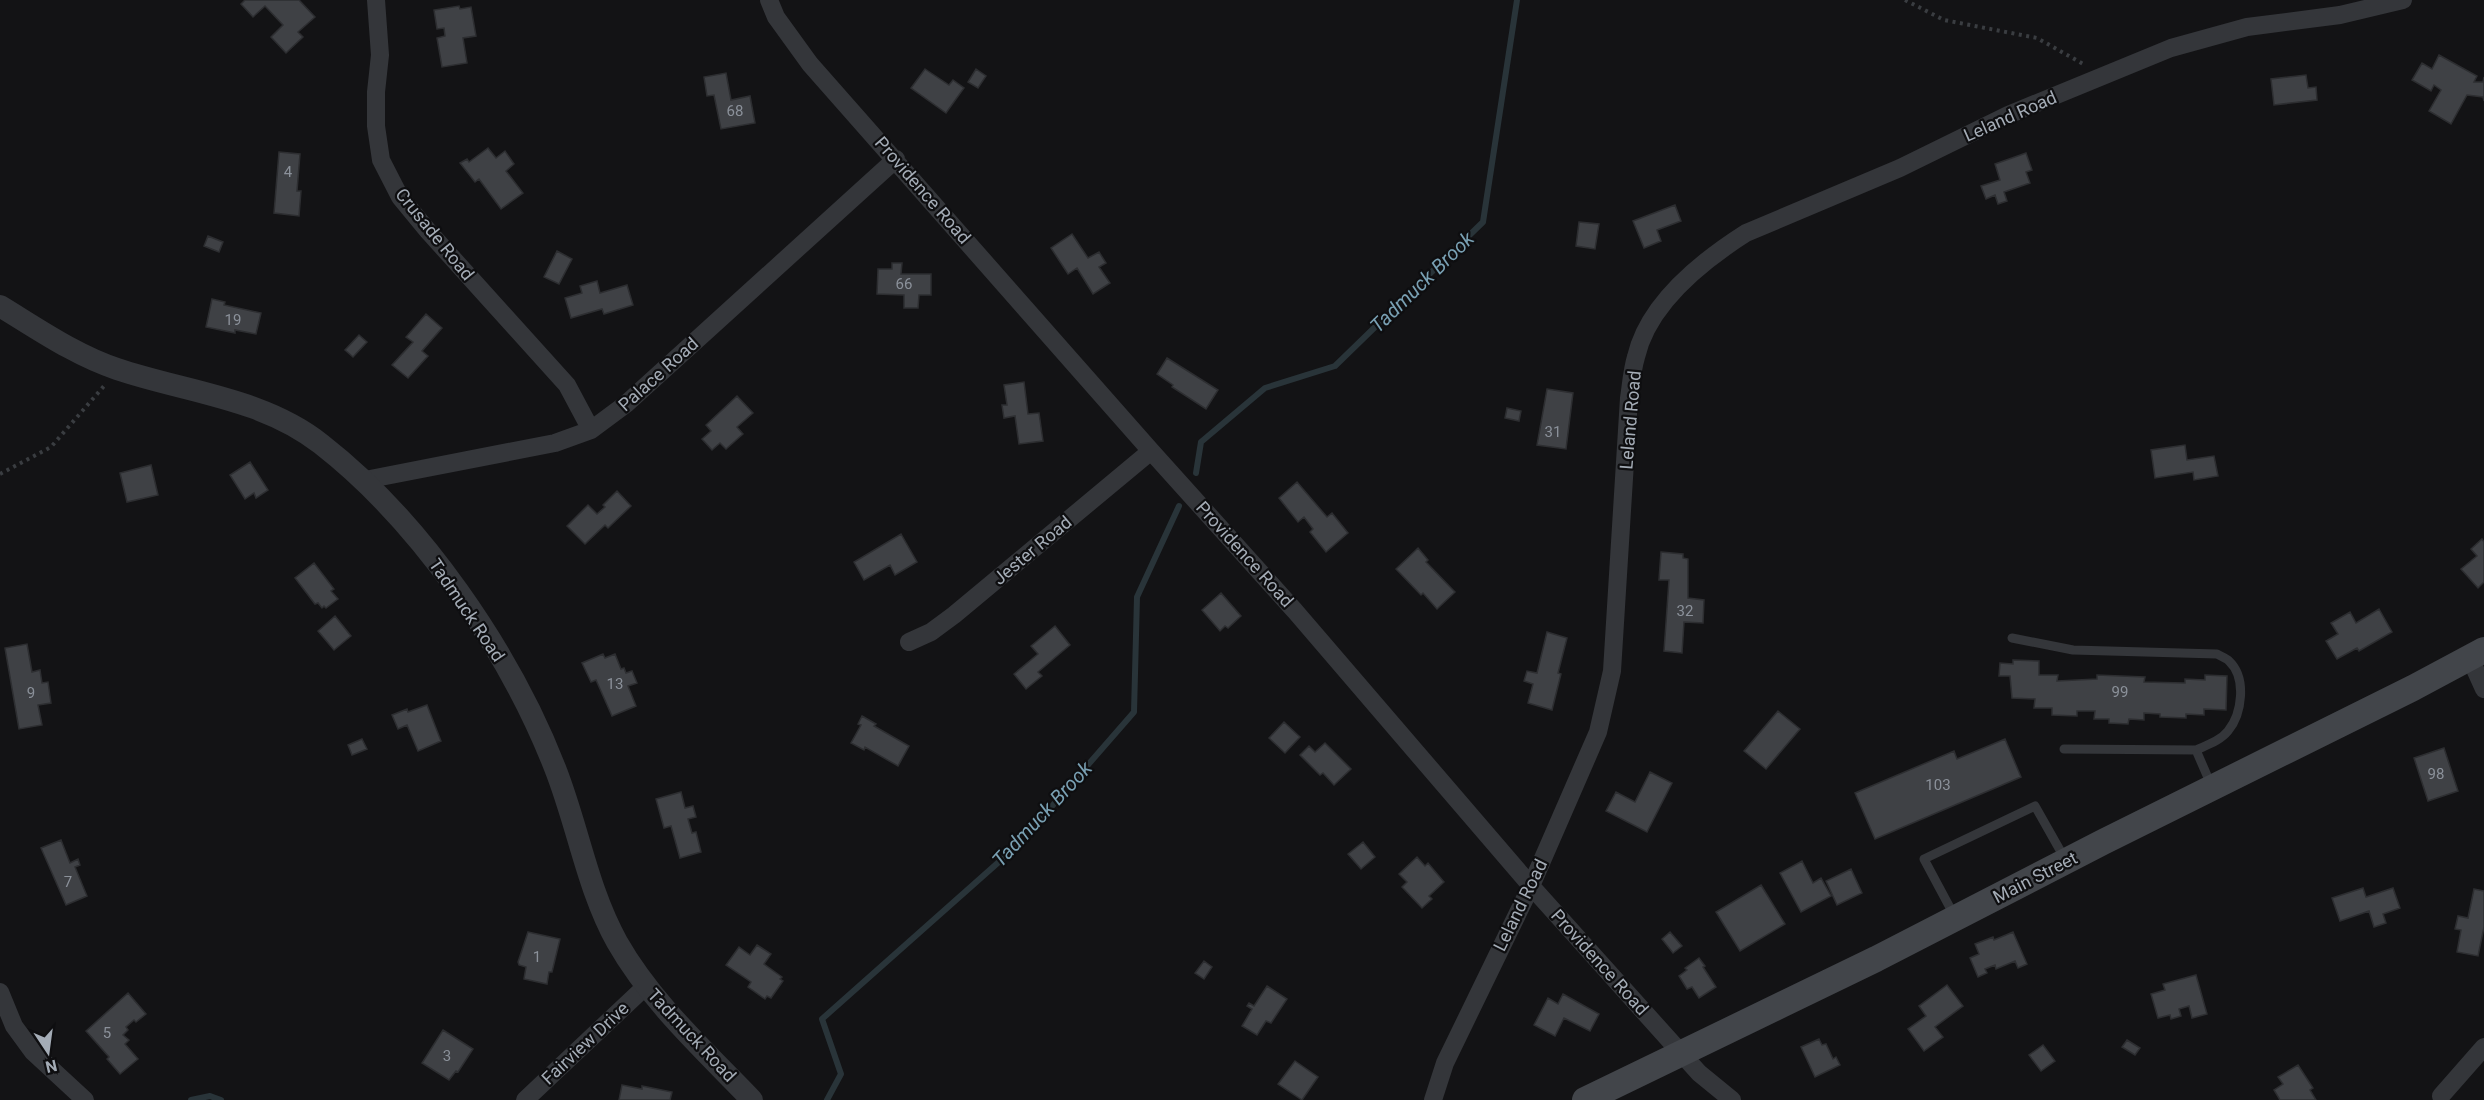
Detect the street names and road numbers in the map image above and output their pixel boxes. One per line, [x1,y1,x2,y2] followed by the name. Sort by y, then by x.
[1960,86,2060,146] street label: Leland Road
[871,132,975,248] street label: Providence Road
[392,184,478,284] street label: Crusade Road
[614,333,702,415] street label: Palace Road
[1615,370,1645,470] street label: Leland Road
[1192,497,1298,611] street label: Providence Road
[988,511,1076,589] street label: Jester Road
[425,555,509,665] street label: Tadmuck Road
[1989,847,2081,907] street label: Main Street
[1489,856,1551,954] street label: Leland Road
[1547,905,1653,1019] street label: Providence Road
[643,984,741,1086] street label: Tadmuck Road
[537,997,633,1089] street label: Fairview Drive

